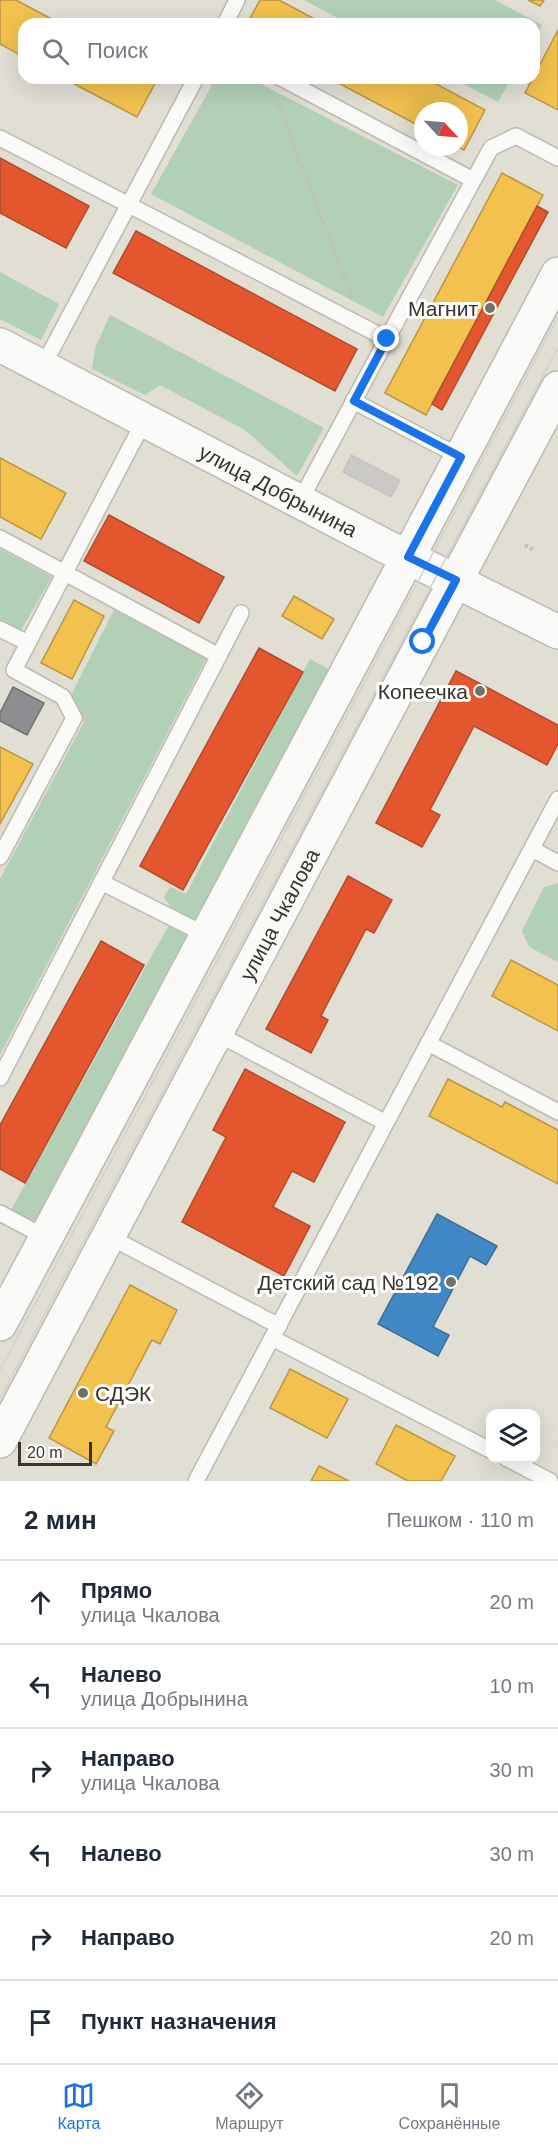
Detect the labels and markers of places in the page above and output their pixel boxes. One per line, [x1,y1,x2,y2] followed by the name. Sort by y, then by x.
[408,297,478,320] place label: Магнит
[483,301,497,315] marker: Магнит
[378,680,468,703] place label: Копеечка
[473,684,487,698] marker: Копеечка
[258,1271,439,1294] place label: Детский сад №192
[444,1275,458,1289] marker: Детский сад №192
[95,1382,152,1405] place label: СДЭК
[76,1386,90,1400] marker: СДЭК

